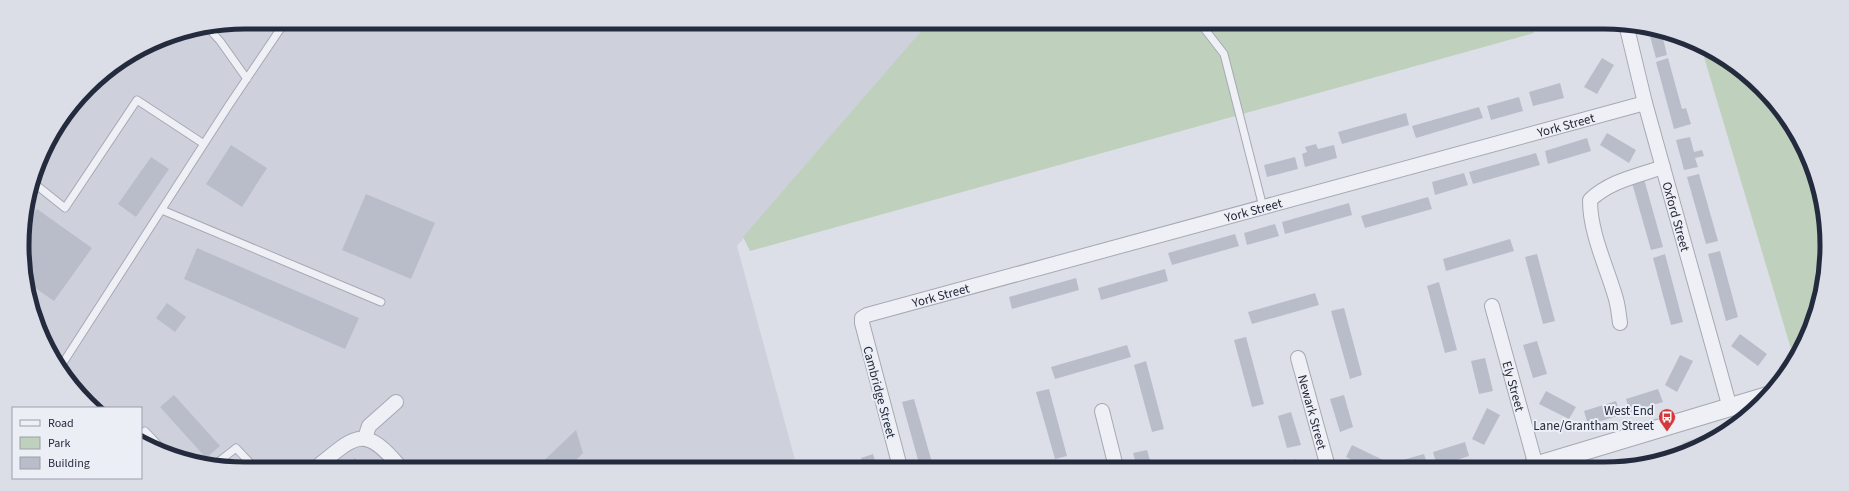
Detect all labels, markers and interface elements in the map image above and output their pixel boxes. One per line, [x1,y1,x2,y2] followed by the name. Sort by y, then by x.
[1534,109,1597,142] street label: York Street
[1657,180,1694,254] street label: Oxford Street
[1222,194,1285,227] street label: York Street
[909,279,972,313] street label: York Street
[858,344,900,441] street label: Cambridge Street
[1498,359,1529,414] street label: Ely Street
[1293,373,1331,452] street label: Newark Street
[1533,402,1655,435] place label: West End Lane/Grantham Street
[12,407,142,479] legend
[1657,407,1677,432] bus stop icon: West End Lane/Grantham Street
[48,415,74,432] text: Road
[48,435,70,452] text: Park
[48,455,90,472] text: Building

